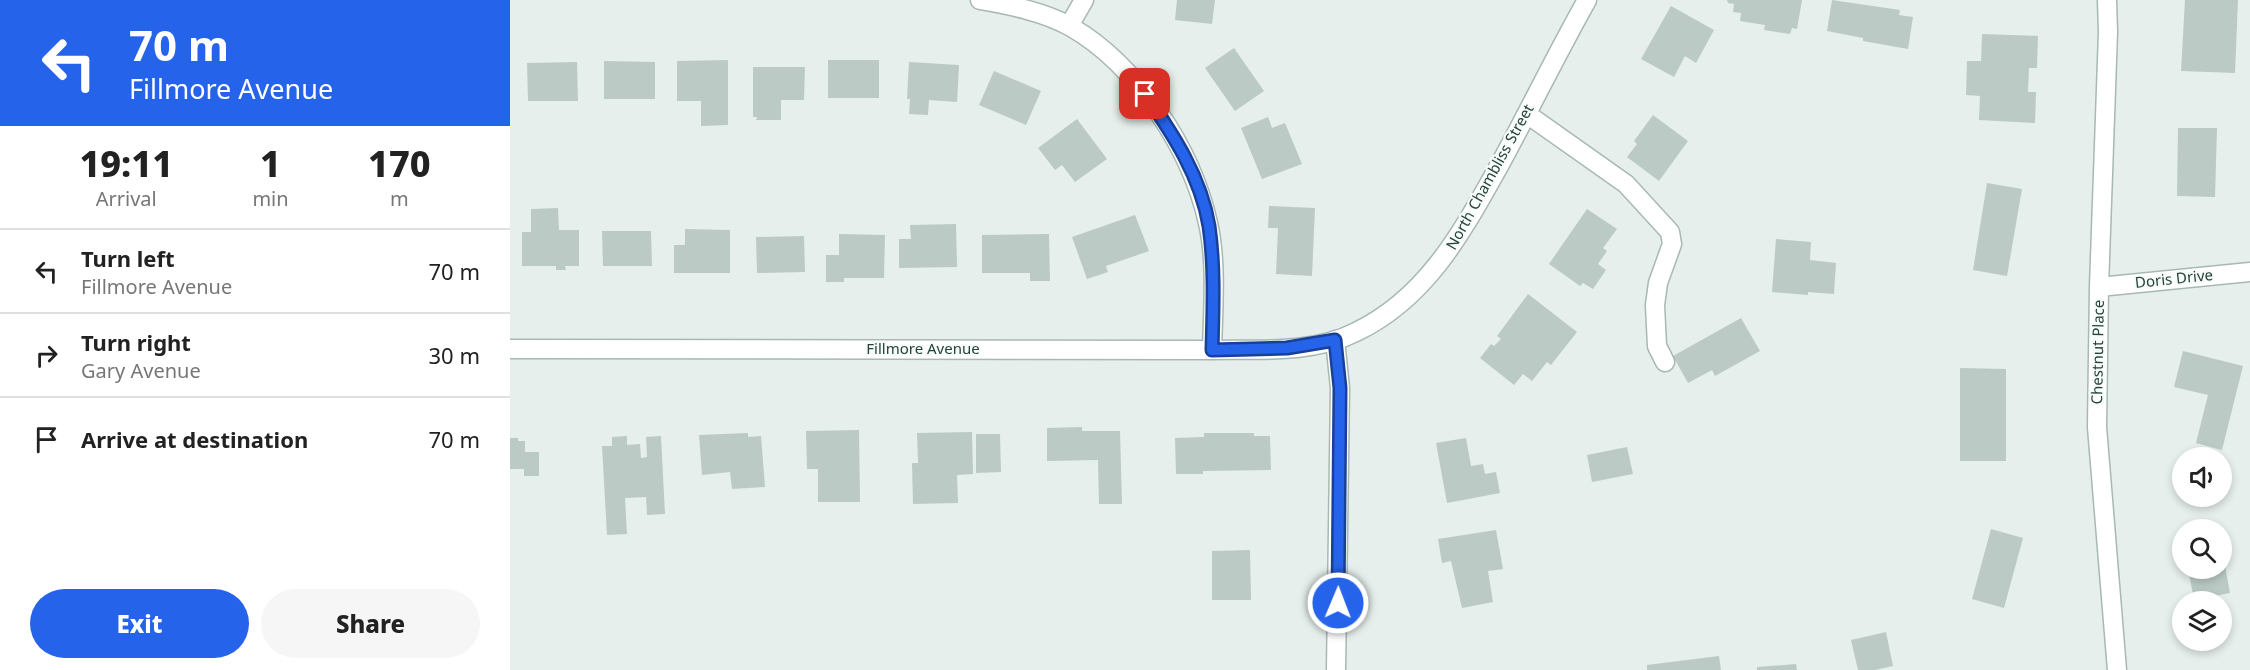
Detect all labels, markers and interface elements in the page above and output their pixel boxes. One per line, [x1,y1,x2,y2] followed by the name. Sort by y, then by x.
[129,16,229,73] text: 70 m
[30,24,108,102] icon: left
[1119,68,1170,119] pin
[129,70,333,107] text: Fillmore Avenue
[1128,77,1161,110] icon: arrive
[1441,100,1538,253] street label: North Chambliss Street
[79,139,173,188] text: 19:11
[260,139,281,188] text: 1
[368,139,431,188] text: 170
[96,185,157,212] text: Arrival
[252,185,289,212] text: min
[390,185,409,212] text: m
[81,243,175,273] text: Turn left
[30,255,63,288] icon: left
[429,256,480,286] text: 70 m
[2134,264,2214,292] street label: Doris Drive
[81,273,232,300] text: Fillmore Avenue
[2086,299,2108,404] street label: Chestnut Place
[81,327,191,357] text: Turn right
[866,338,980,358] street label: Fillmore Avenue
[30,339,63,372] icon: right
[429,340,480,370] text: 30 m
[81,357,201,384] text: Gary Avenue
[30,423,63,456] icon: arrive
[81,424,308,454] text: Arrive at destination
[429,424,480,454] text: 70 m
[2172,447,2232,651] map controls
[2172,447,2232,507] button: sound
[2172,519,2232,579] button: search
[1306,571,1370,635] position arrow
[30,589,249,658] button: Exit
[261,589,480,658] button: Share
[2172,591,2232,651] button: layers

